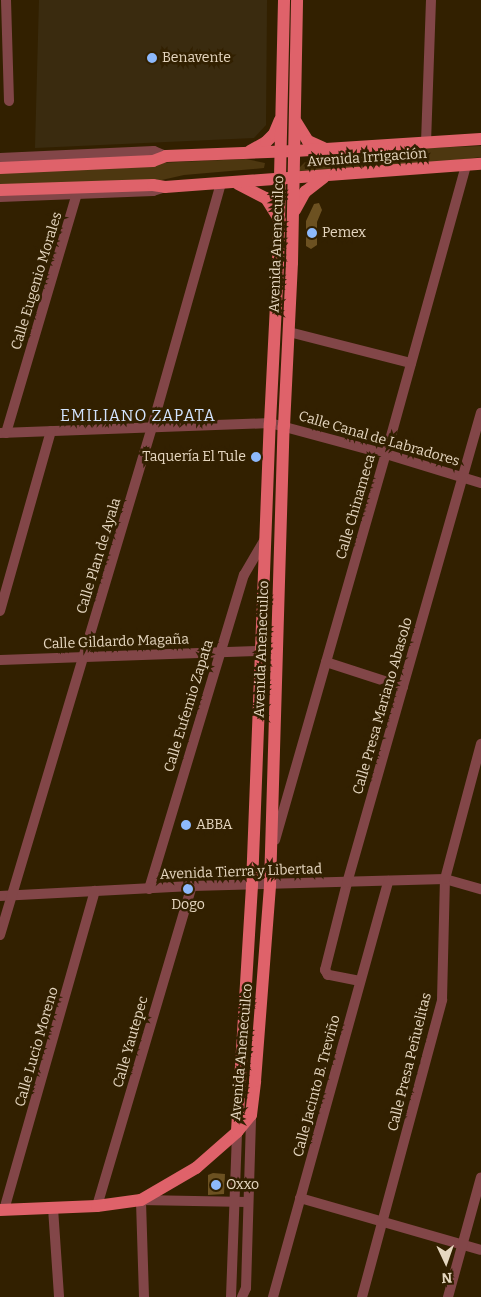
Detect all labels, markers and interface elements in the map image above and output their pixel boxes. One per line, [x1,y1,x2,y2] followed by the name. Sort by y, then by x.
[162,50,231,66] place label: Benavente
[146,52,158,64] marker: Benavente
[306,145,428,171] street label: Avenida Irrigación
[266,175,288,313] street label: Avenida Anenecuilco
[8,210,66,352] street label: Calle Eugenio Morales
[322,225,366,241] place label: Pemex
[306,227,318,239] marker: Pemex
[58,406,218,426] district label: EMILIANO ZAPATA
[297,408,461,470] street label: Calle Canal de Labradores
[142,449,246,465] place label: Taquería El Tule
[250,451,262,463] marker: Taquería El Tule
[333,453,379,561] street label: Calle Chinameca
[73,496,125,616] street label: Calle Plan de Ayala
[251,580,273,718] street label: Avenida Anenecuilco
[350,616,416,796] street label: Calle Presa Mariano Abasolo
[43,631,189,653] street label: Calle Gildardo Magaña
[161,638,217,774] street label: Calle Eufemio Zapata
[196,817,233,833] place label: ABBA
[180,819,192,831] marker: ABBA
[160,861,322,883] street label: Avenida Tierra y Libertad
[182,883,194,895] marker: Dogo
[171,897,205,913] place label: Dogo
[228,983,256,1121] street label: Avenida Anenecuilco
[12,985,62,1109] street label: Calle Lucio Moreno
[385,991,435,1133] street label: Calle Presa Peñuelitas
[110,994,152,1090] street label: Calle Yautepec
[290,1013,344,1159] street label: Calle Jacinto B. Treviño
[226,1177,259,1193] place label: Oxxo
[210,1179,222,1191] marker: Oxxo
[421,1237,471,1287] north arrow
[441,1269,453,1286] text: N

